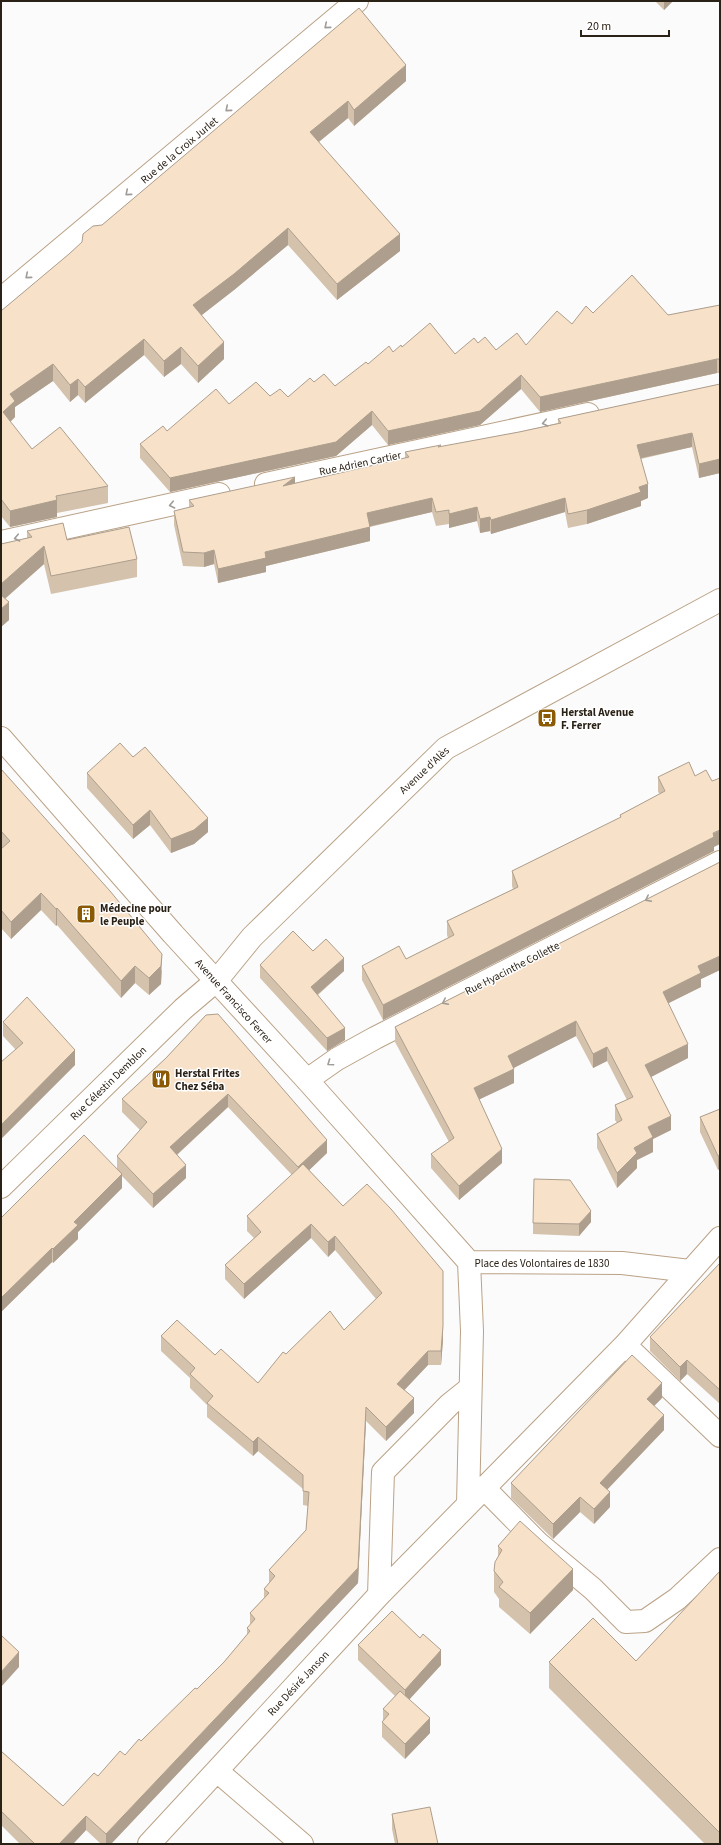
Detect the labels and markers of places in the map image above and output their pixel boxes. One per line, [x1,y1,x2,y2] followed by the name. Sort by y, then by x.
[561,705,634,733] place label: Herstal Avenue F. Ferrer
[536,707,558,729] bus stop icon: Herstal Avenue F. Ferrer
[100,901,172,929] place label: Médecine pour le Peuple
[75,903,97,925] building icon: Médecine pour le Peuple
[175,1066,240,1094] place label: Herstal Frites Chez Séba
[150,1068,172,1090] restaurant icon: Herstal Frites Chez Séba

